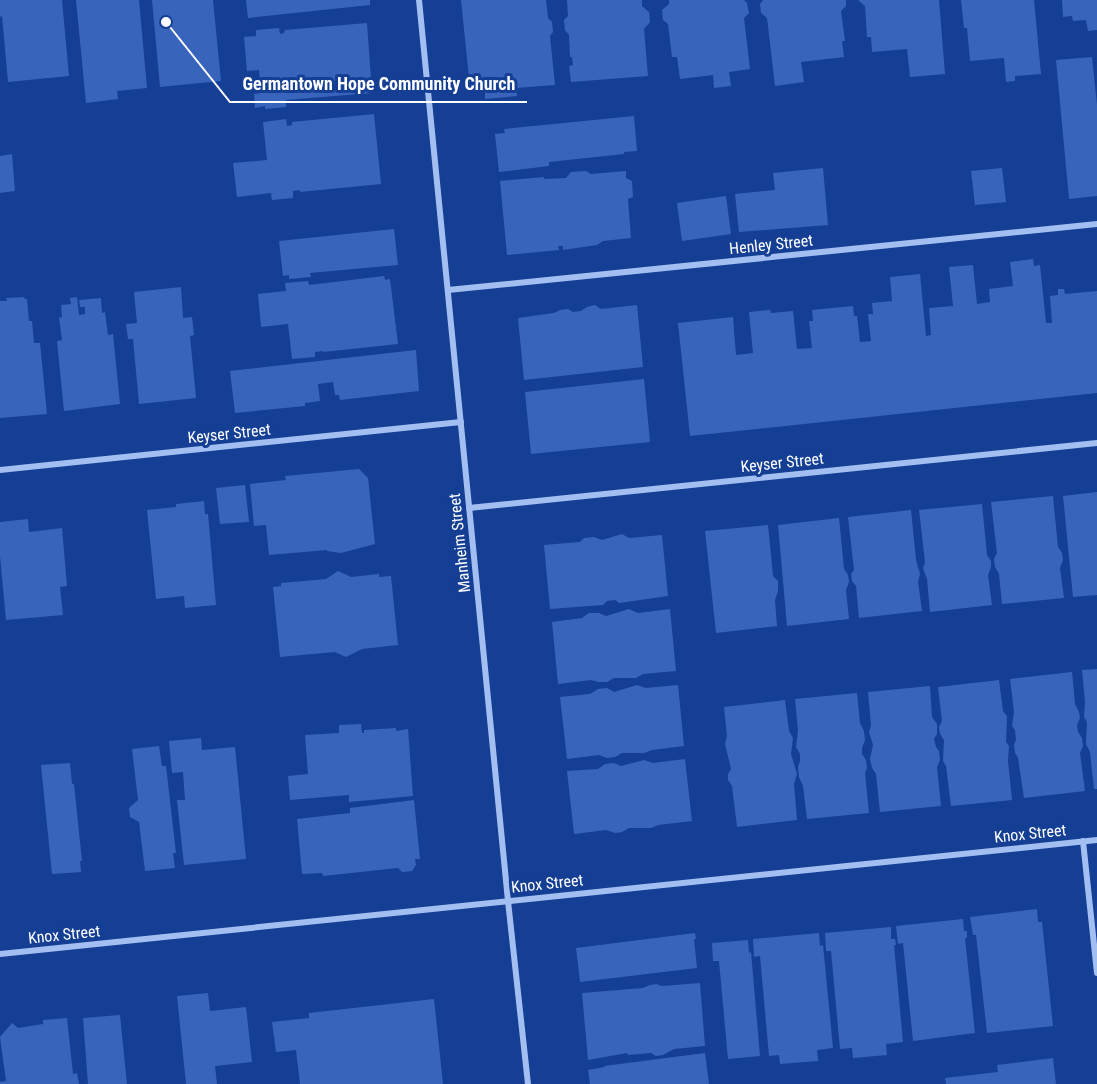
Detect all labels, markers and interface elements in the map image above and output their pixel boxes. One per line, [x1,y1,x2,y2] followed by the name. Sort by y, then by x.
[230,66,527,102] callout: Germantown Hope Community Church
[243,73,515,94] text: Germantown Hope Community Church
[728,231,814,258] street label: Henley Street
[187,420,272,447] street label: Keyser Street
[740,449,825,476] street label: Keyser Street
[445,492,474,593] street label: Manheim Street
[993,820,1067,847] street label: Knox Street
[510,870,584,897] street label: Knox Street
[27,921,101,948] street label: Knox Street

